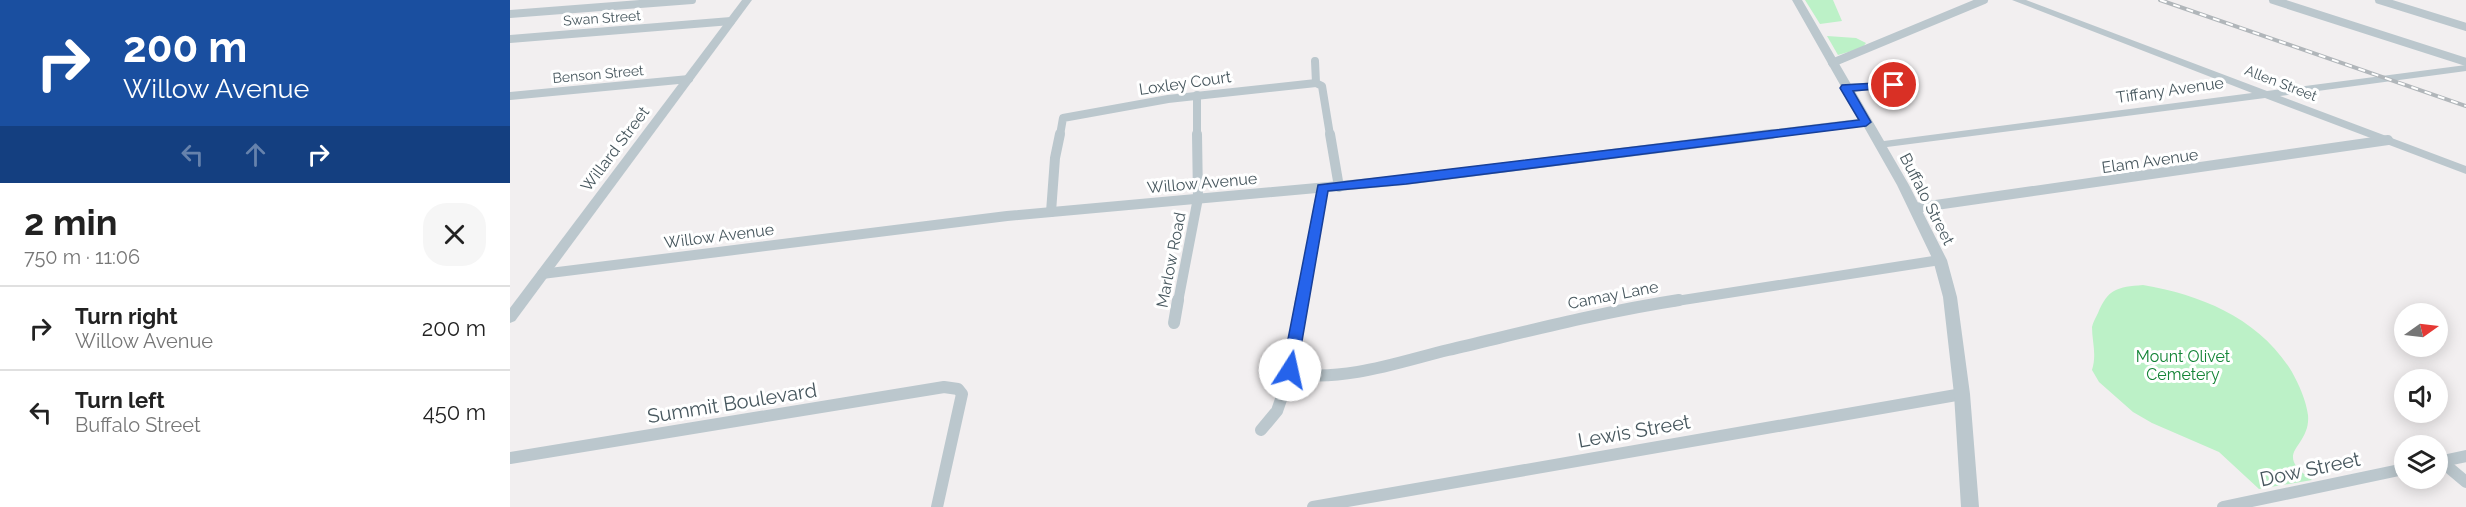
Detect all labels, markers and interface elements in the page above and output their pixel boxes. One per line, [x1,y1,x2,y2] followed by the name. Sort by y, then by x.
[563,7,642,29] street label: Swan Street
[123,23,247,72] text: 200 m
[24,24,102,102] icon: right
[1868,59,1919,110] pin
[552,62,645,86] street label: Benson Street
[2243,62,2320,104] street label: Allen Street
[1138,67,1233,99] street label: Loxley Court
[1877,68,1910,101] icon: arrive
[123,73,309,104] text: Willow Avenue
[2115,73,2225,107] street label: Tiffany Avenue
[577,102,653,195] street label: Willard Street
[176,138,209,171] icon: left
[239,138,272,171] icon: ahead
[302,138,335,171] icon: right
[2101,145,2199,177] street label: Elam Avenue
[1896,150,1959,249] street label: Buffalo Street
[1146,169,1258,197] street label: Willow Avenue
[24,201,117,243] text: 2 min
[423,203,486,266] button: close
[1152,211,1190,309] street label: Marlow Road
[663,220,775,252] street label: Willow Avenue
[24,245,140,269] text: 750 m · 11:06
[1566,277,1660,313] street label: Camay Lane
[75,303,178,329] text: Turn right
[2394,303,2448,357] north arrow
[2394,303,2448,489] map controls
[24,312,57,345] icon: right
[422,315,486,341] text: 200 m
[75,329,213,353] text: Willow Avenue
[1258,338,1322,402] position arrow
[2136,347,2231,384] park label: Mount Olivet Cemetery
[2394,369,2448,423] button: sound
[645,378,819,428] street label: Summit Boulevard
[75,387,165,413] text: Turn left
[24,396,57,429] icon: left
[423,399,486,425] text: 450 m
[1576,409,1692,453] street label: Lewis Street
[75,413,201,437] text: Buffalo Street
[2394,435,2448,489] button: layers
[2258,447,2363,491] street label: Dow Street

